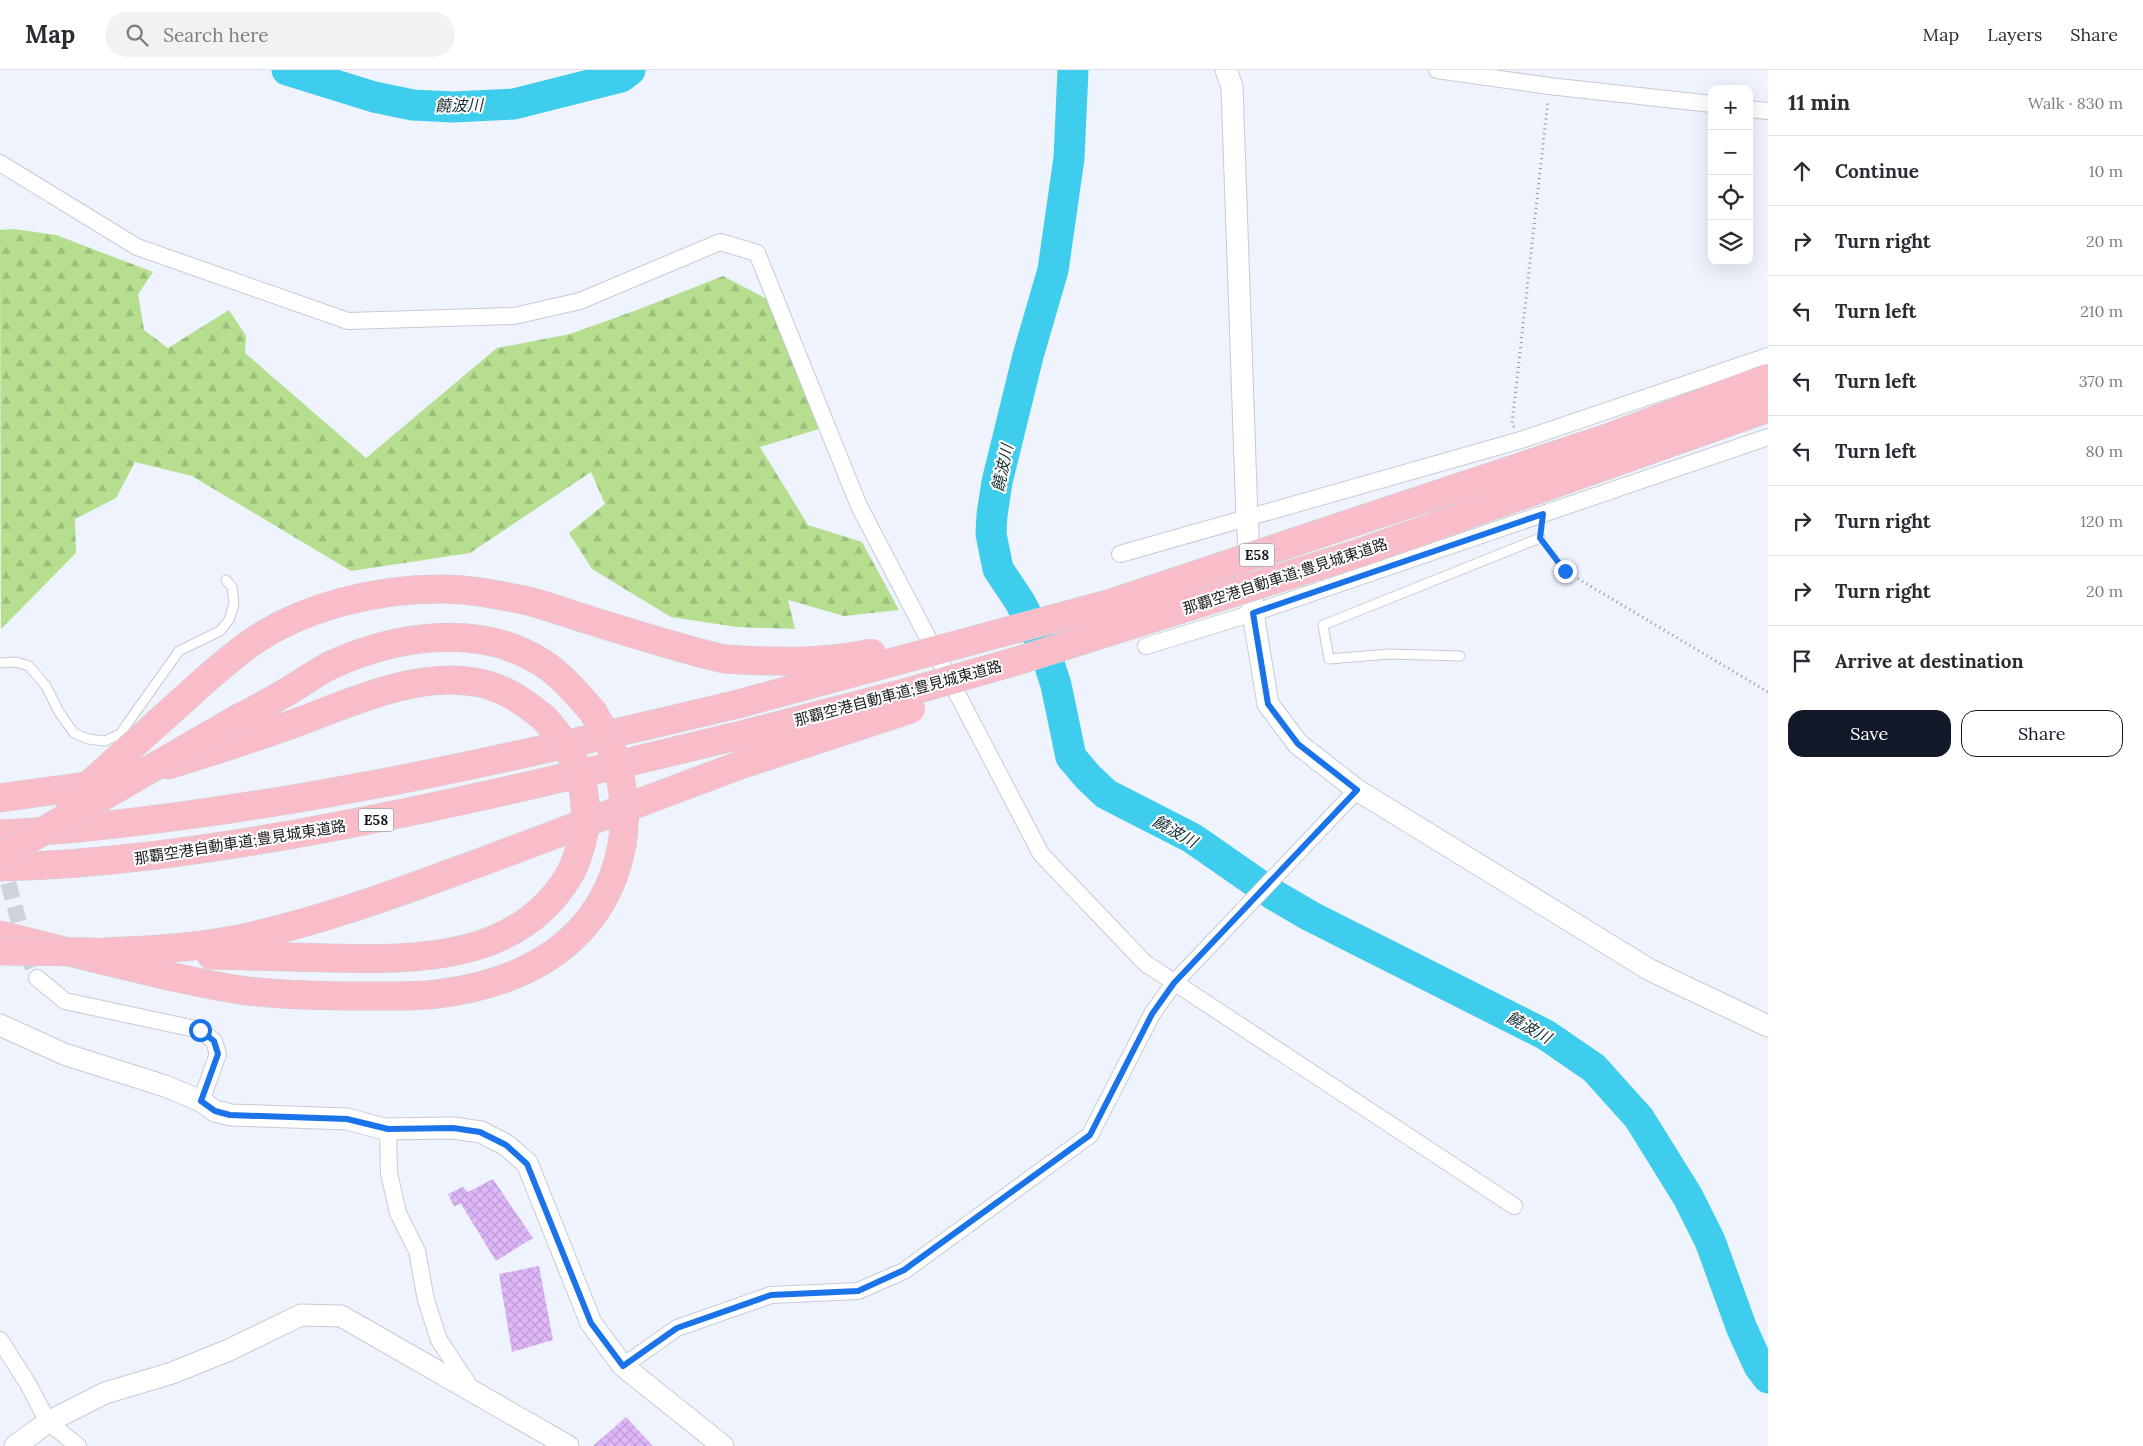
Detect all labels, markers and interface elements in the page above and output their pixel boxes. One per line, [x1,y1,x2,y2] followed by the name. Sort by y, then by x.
[105,12,455,57] search box
[25,19,75,50] text: Map
[123,21,151,49] icon: search
[163,23,269,47] text: Search here
[1923,23,1959,46] text: Map
[1987,23,2042,46] text: Layers
[2070,23,2118,46] text: Share
[1708,85,1753,265] map controls
[1708,85,1753,130] button: +
[1788,89,1850,116] text: 11 min
[2028,93,2123,113] text: Walk · 830 m
[435,95,485,115] water label: 饒波川
[1708,130,1753,175] button: −
[1788,157,1816,185] icon: ahead
[1835,159,1919,183] text: Continue
[2089,161,2123,181] text: 10 m
[1708,175,1753,220] button: locate
[1708,220,1753,265] button: layers
[1788,227,1816,255] icon: right
[1835,229,1931,253] text: Turn right
[2086,231,2123,251] text: 20 m
[1788,297,1816,325] icon: left
[1835,299,1916,323] text: Turn left
[2080,301,2123,321] text: 210 m
[1788,367,1816,395] icon: left
[1835,369,1916,393] text: Turn left
[2079,371,2123,391] text: 370 m
[1788,437,1816,465] icon: left
[1835,439,1916,463] text: Turn left
[987,440,1017,494] water label: 饒波川
[2086,441,2123,461] text: 80 m
[1788,507,1816,535] icon: right
[1835,509,1931,533] text: Turn right
[2080,511,2123,531] text: 120 m
[1180,534,1390,618] street label: 那覇空港自動車道;豊見城東道路
[1240,544,1274,566] road number: E58
[1554,560,1577,583] route end
[1788,577,1816,605] icon: right
[1835,579,1931,603] text: Turn right
[2086,581,2123,601] text: 20 m
[1788,647,1816,675] icon: arrive
[1835,649,2024,673] text: Arrive at destination
[792,656,1004,730] street label: 那覇空港自動車道;豊見城東道路
[1788,710,1951,757] button: Save
[1961,710,2123,757] button: Share
[358,808,394,832] road number: E58
[1149,811,1203,852] water label: 饒波川
[133,816,347,868] street label: 那覇空港自動車道;豊見城東道路
[1503,1007,1557,1048] water label: 饒波川
[189,1019,212,1042] route start

